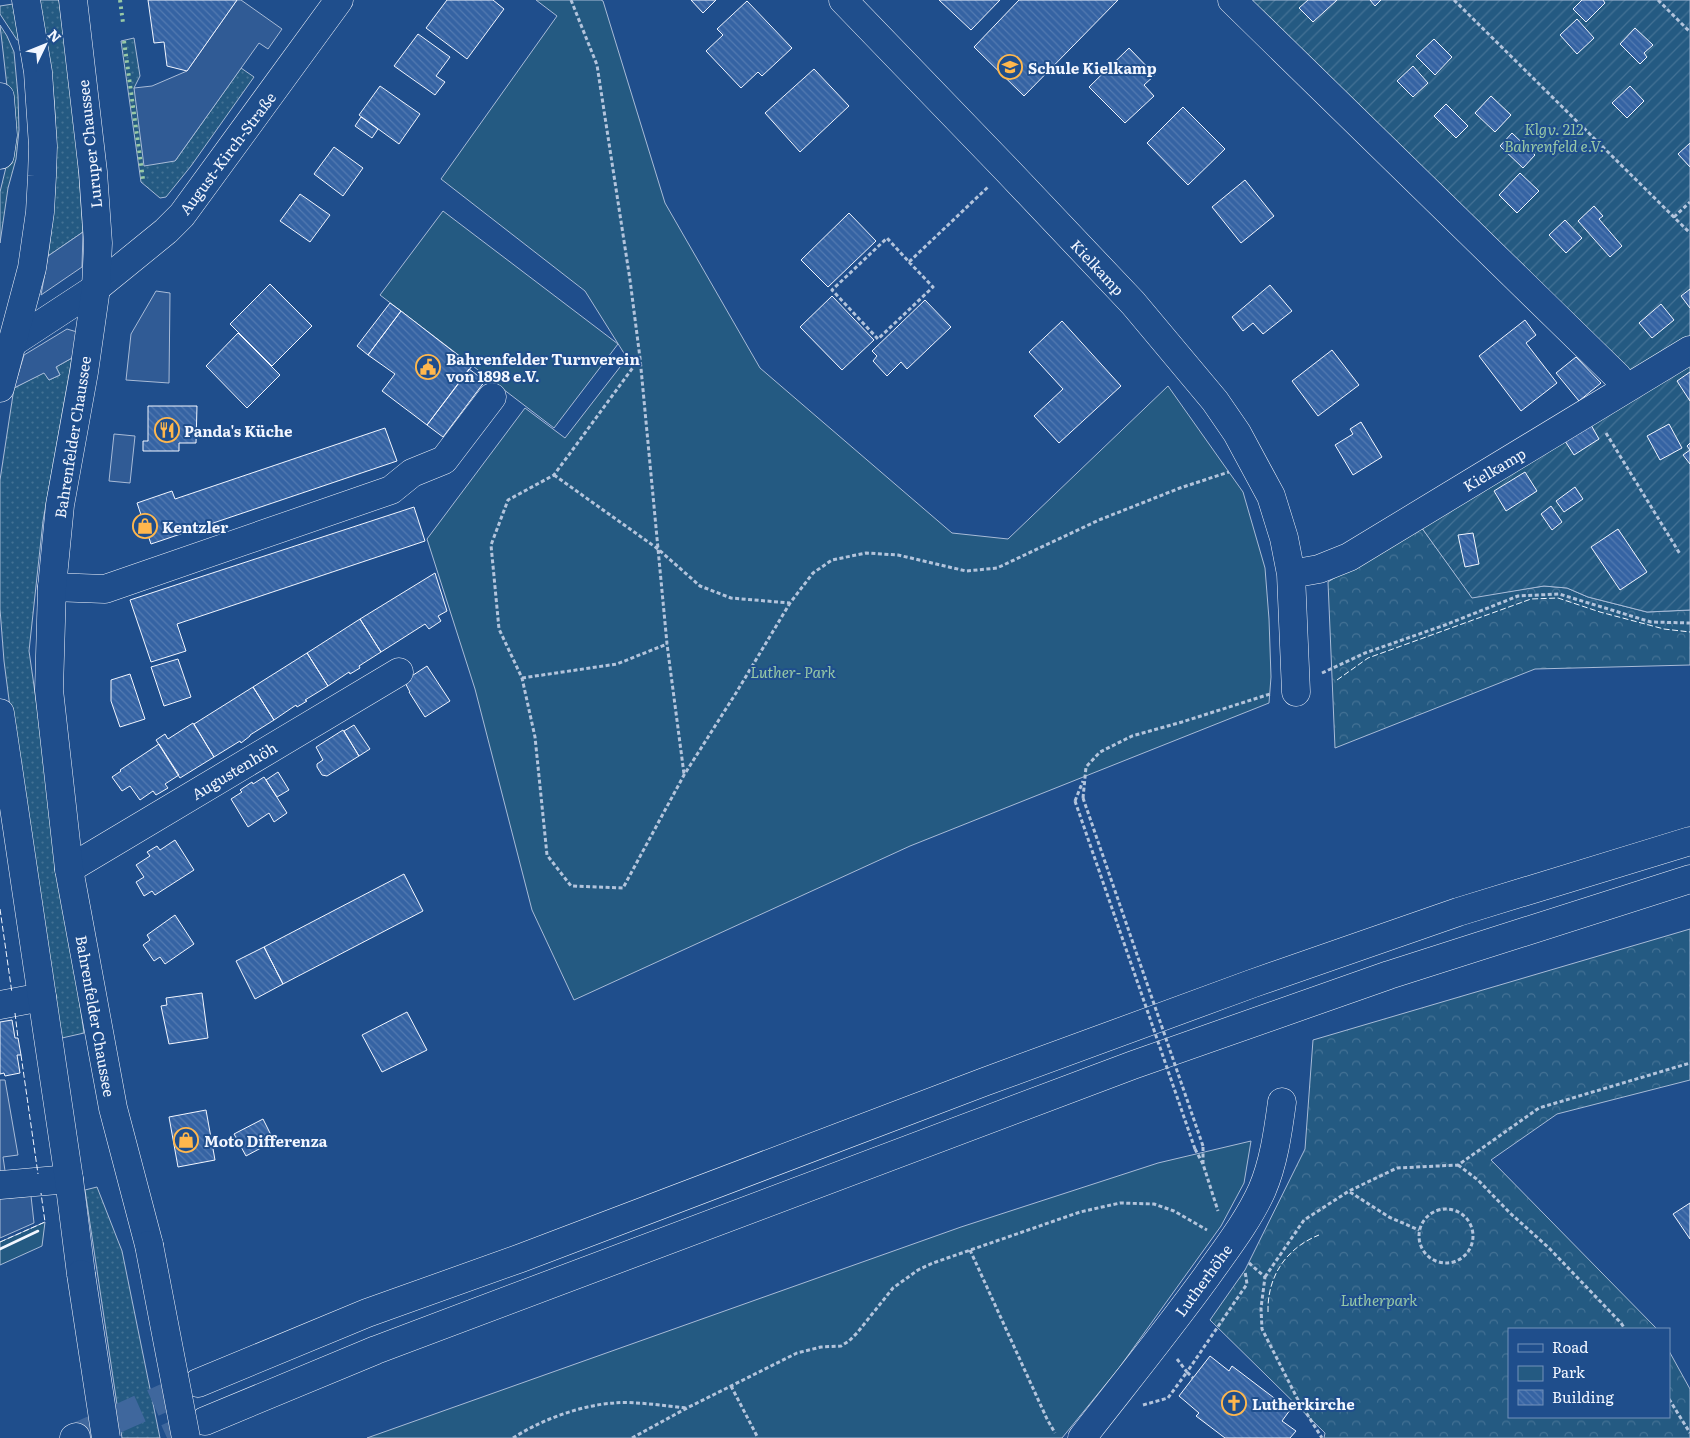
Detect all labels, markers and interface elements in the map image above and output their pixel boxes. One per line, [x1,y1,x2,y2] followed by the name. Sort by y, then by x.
[20,20,70,70] north arrow
[44,24,67,47] text: N
[997,54,1023,80] school or university icon: Schule Kielkamp
[1028,56,1157,79] place label: Schule Kielkamp
[71,78,107,209] street label: Luruper Chaussee
[173,86,281,219] street label: August-Kirch-Straße
[1504,117,1604,157] park label: Klgv. 212 Bahrenfeld e.V.
[1066,234,1130,300] street label: Kielkamp
[446,347,640,387] place label: Bahrenfelder Turnverein von 1898 e.V.
[48,354,96,520] street label: Bahrenfelder Chaussee
[415,354,441,380] public building icon: Bahrenfelder Turnverein von 1898 e.V.
[154,417,180,443] restaurant icon: Panda's Küche
[184,419,293,442] place label: Panda's Küche
[1458,441,1530,497] street label: Kielkamp
[132,513,158,539] shop icon: Kentzler
[162,515,228,538] place label: Kentzler
[750,660,836,683] park label: Luther- Park
[187,735,281,805] street label: Augustenhöh
[70,933,122,1099] street label: Bahrenfelder Chaussee
[173,1127,199,1153] shop icon: Moto Differenza
[204,1129,328,1152] place label: Moto Differenza
[1169,1239,1237,1321] street label: Lutherhöhe
[1340,1288,1418,1311] park label: Lutherpark
[1508,1328,1670,1418] legend
[1552,1335,1588,1358] text: Road
[1552,1360,1586,1383] text: Park
[1552,1385,1614,1408] text: Building
[1221,1390,1247,1416] church icon: Lutherkirche
[1252,1392,1355,1415] place label: Lutherkirche

